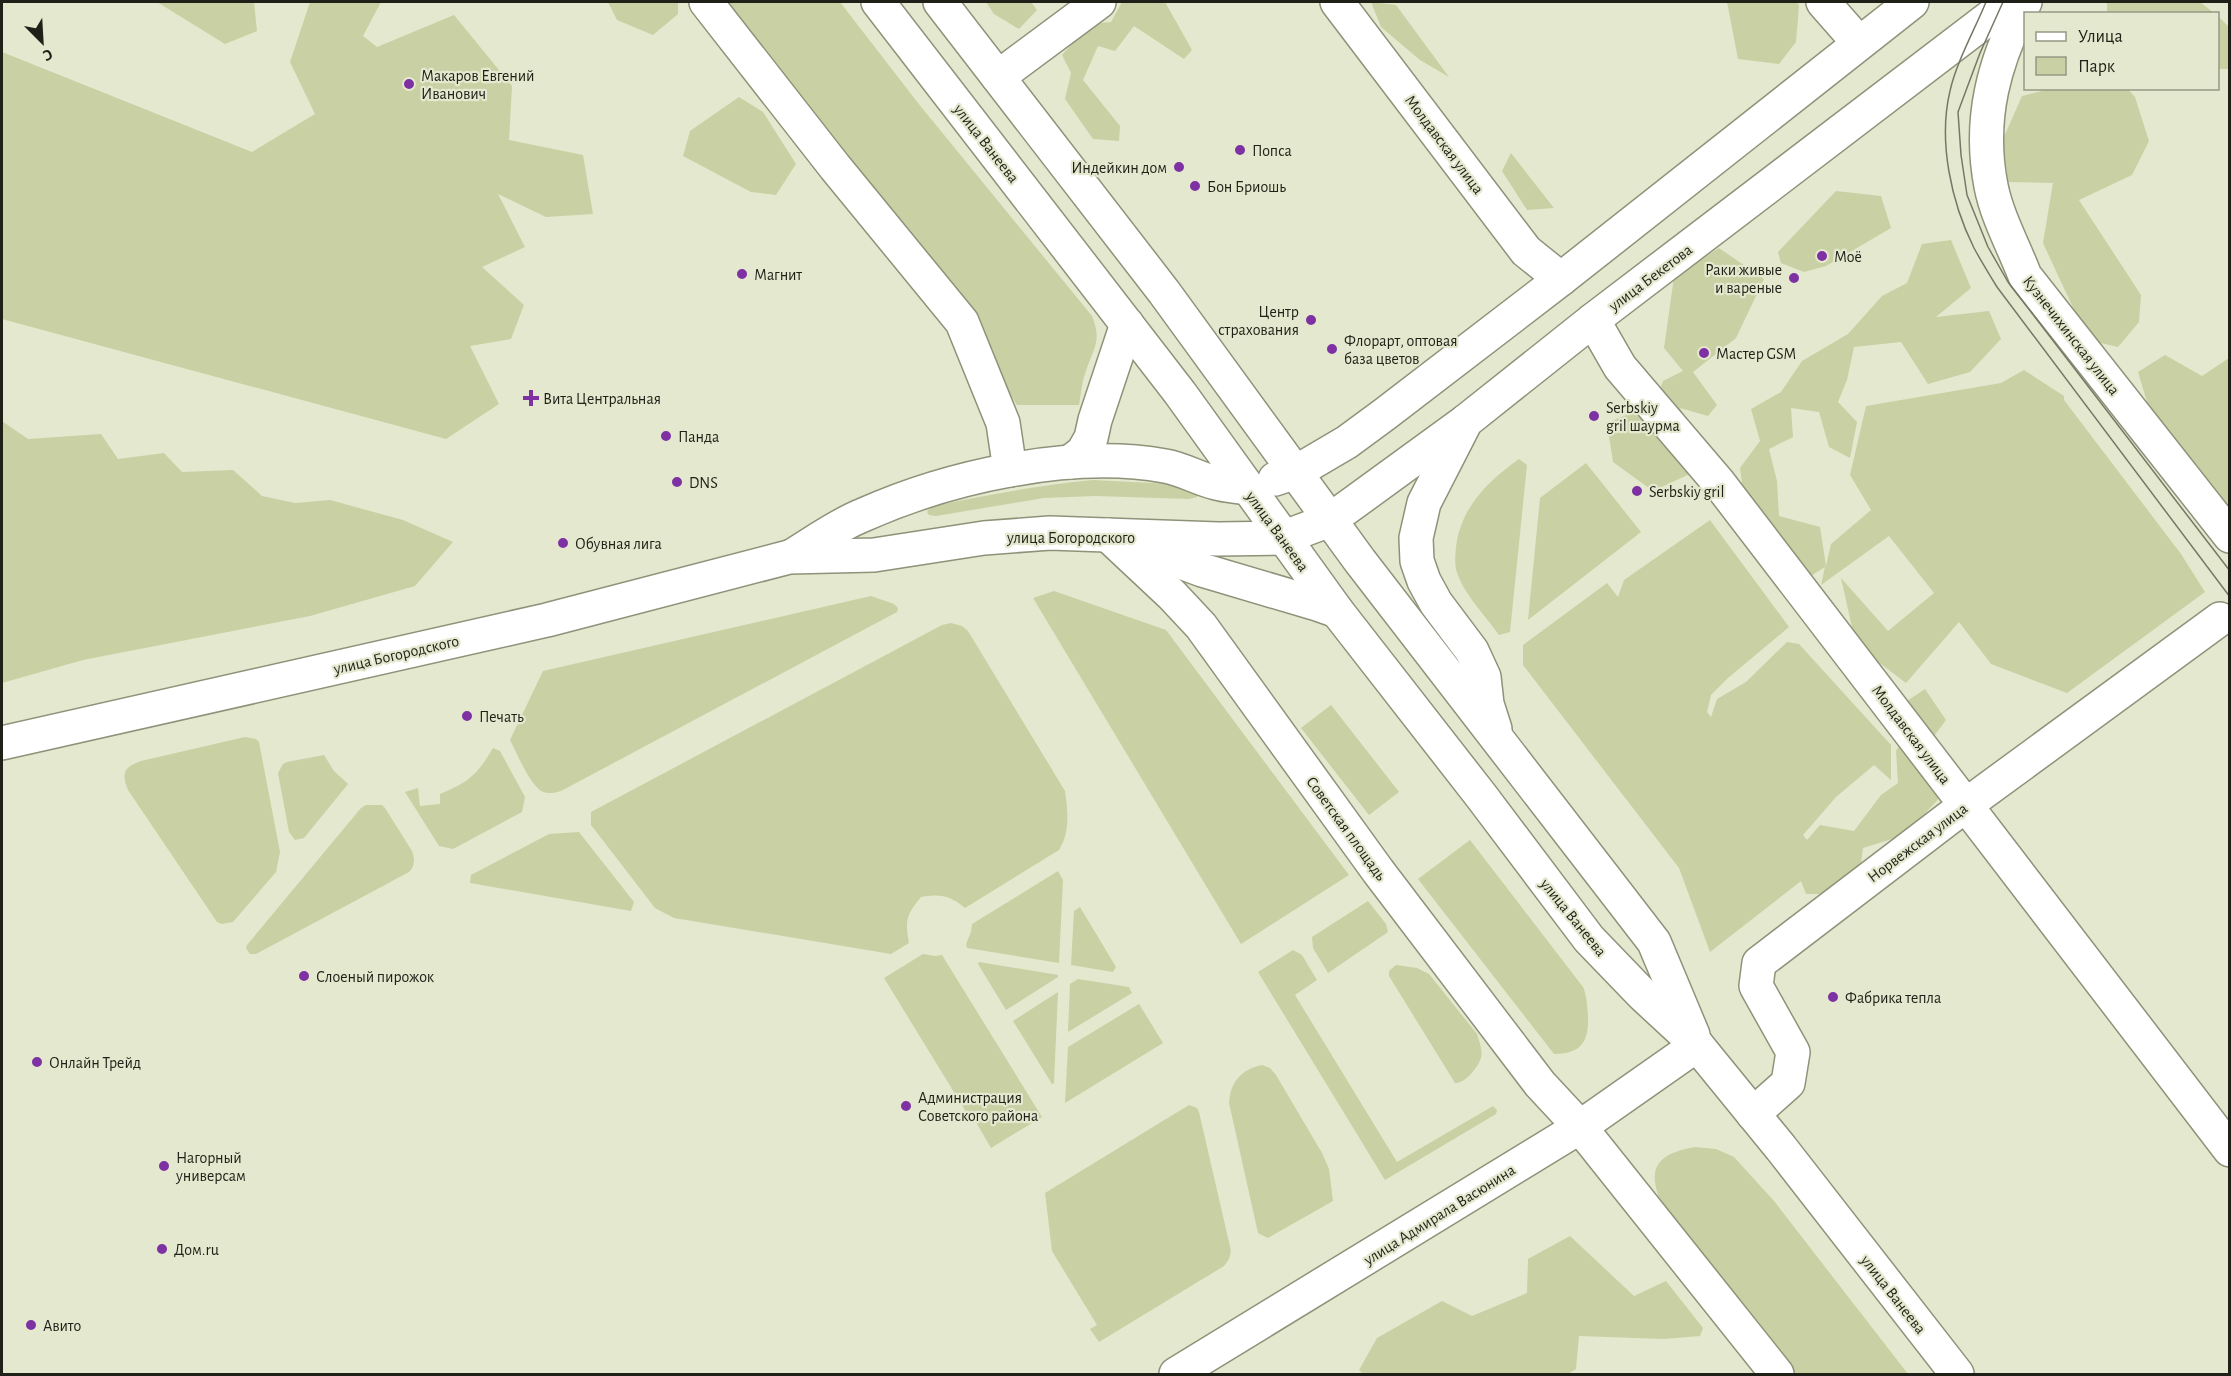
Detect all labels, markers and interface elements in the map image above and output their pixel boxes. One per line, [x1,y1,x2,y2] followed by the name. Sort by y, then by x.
[12,12,72,72] north arrow
[2024,12,2219,90] legend
[2078,28,2123,46] text: Улица
[40,46,55,64] text: С
[2078,58,2116,76] text: Парк
[421,68,535,102] place label: Макаров Евгений Иванович
[402,77,416,91] marker: Макаров Евгений Иванович
[1401,92,1486,198] street label: Молдавская улица
[949,101,1022,187] street label: улица Ванеева
[1233,143,1247,157] marker: Попса
[1252,143,1292,159] place label: Попса
[1071,160,1167,176] place label: Индейкин дом
[1172,160,1186,174] marker: Индейкин дом
[1188,179,1202,193] marker: Бон Бриошь
[1207,179,1286,195] place label: Бон Бриошь
[1605,241,1696,316] street label: улица Бекетова
[1815,249,1829,263] marker: Моё
[1834,249,1862,265] place label: Моё
[1705,262,1782,296] place label: Раки живые и вареные
[735,267,749,281] marker: Магнит
[754,267,802,283] place label: Магнит
[1787,271,1801,285] marker: Раки живые и вареные
[2019,273,2123,399] street label: Кузнечихинская улица
[1218,304,1299,338] place label: Центр страхования
[1304,313,1318,327] marker: Центр страхования
[1344,333,1458,367] place label: Флорарт, оптовая база цветов
[1325,342,1339,356] marker: Флорарт, оптовая база цветов
[1697,346,1711,360] marker: Мастер GSM
[1716,346,1796,362] place label: Мастер GSM
[524,391,538,405] marker: Вита Центральная
[543,391,661,407] place label: Вита Центральная
[1606,400,1680,435] place label: Serbskiy gril шаурма
[1587,409,1601,423] marker: Serbskiy gril шаурма
[659,429,673,443] marker: Панда
[678,429,719,445] place label: Панда
[670,475,684,489] marker: DNS
[689,475,718,491] place label: DNS
[1630,484,1644,498] marker: Serbskiy gril
[1649,484,1724,501] place label: Serbskiy gril
[1241,488,1312,575] street label: улица Ванеева
[1006,530,1135,547] street label: улица Богородского
[556,536,570,550] marker: Обувная лига
[575,536,662,553] place label: Обувная лига
[331,633,461,678] street label: улица Богородского
[1868,682,1953,788] street label: Молдавская улица
[460,709,474,723] marker: Печать
[479,709,524,725] place label: Печать
[1303,774,1389,884] street label: Советская площадь
[1865,800,1971,886] street label: Норвежская улица
[1536,875,1609,960] street label: улица Ванеева
[297,969,311,983] marker: Слоеный пирожок
[316,969,435,985] place label: Слоеный пирожок
[1826,990,1840,1004] marker: Фабрика тепла
[1845,990,1941,1006] place label: Фабрика тепла
[30,1055,44,1069] marker: Онлайн Трейд
[49,1055,141,1071] place label: Онлайн Трейд
[918,1090,1038,1124] place label: Администрация Советского района
[899,1099,913,1113] marker: Администрация Советского района
[175,1150,246,1185] place label: Нагорный универсам
[157,1159,171,1173] marker: Нагорный универсам
[1360,1162,1518,1269] street label: улица Адмирала Васюнина
[155,1242,169,1256] marker: Дом.ru
[174,1242,219,1258] place label: Дом.ru
[1856,1252,1929,1338] street label: улица Ванеева
[24,1318,38,1332] marker: Авито
[43,1318,81,1334] place label: Авито

